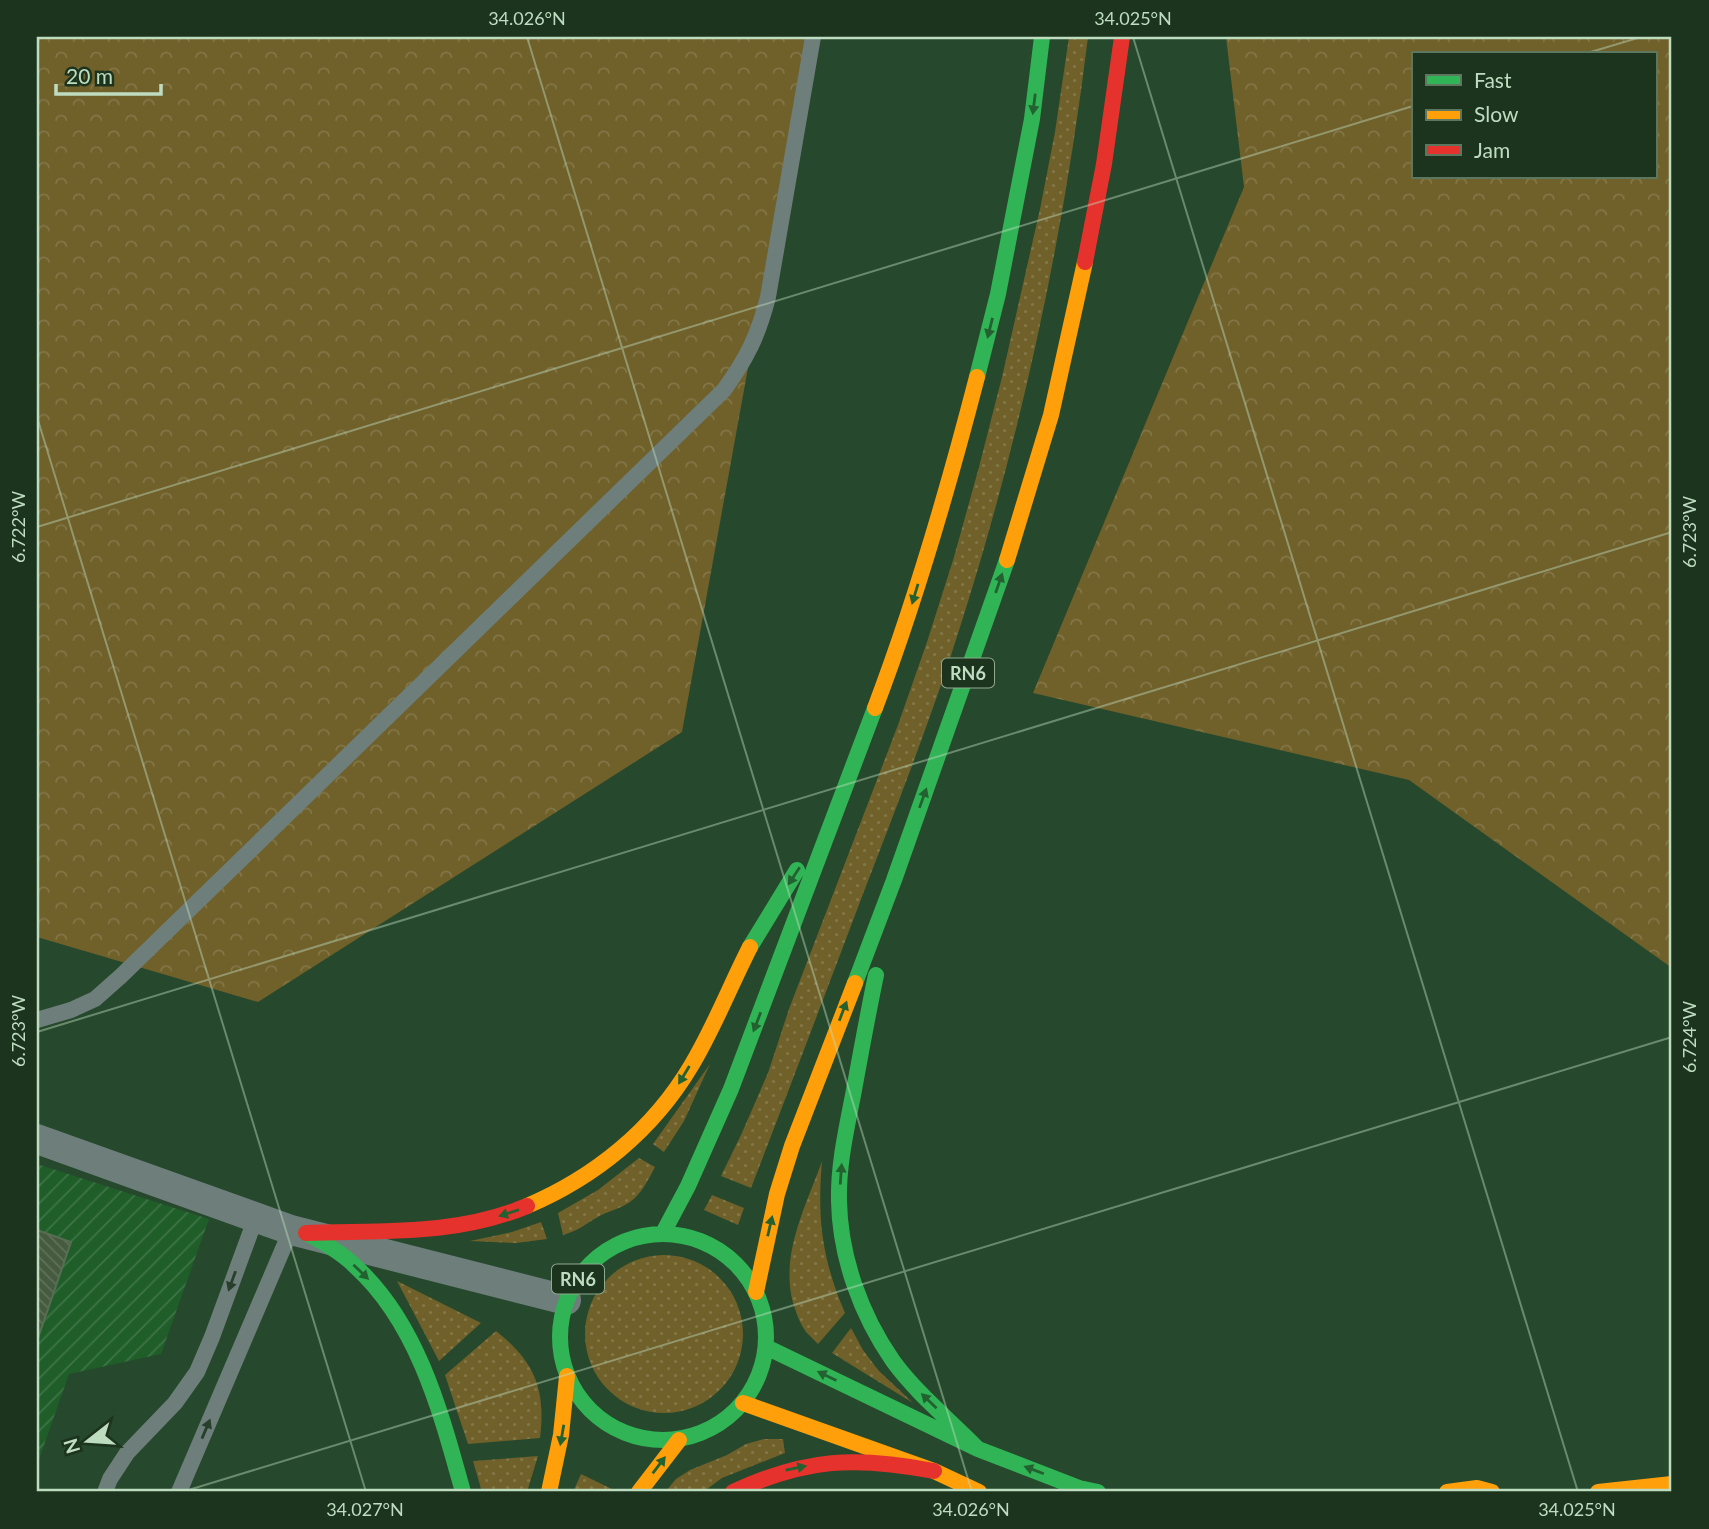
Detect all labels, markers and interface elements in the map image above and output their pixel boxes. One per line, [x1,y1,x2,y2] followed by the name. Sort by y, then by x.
[488,7,566,29] text: 34.026°N
[1094,7,1172,29] text: 34.025°N
[56,52,161,96] scale bar
[1412,52,1656,178] legend
[66,63,113,88] text: 20 m
[1474,67,1512,92] text: Fast
[1028,94,1039,116] one-way arrow
[1474,101,1519,126] text: Slow
[1474,137,1510,162] text: Jam
[984,317,995,339] one-way arrow
[7,491,29,563] text: 6.722°W
[1678,496,1700,568] text: 6.723°W
[994,573,1005,594] one-way arrow
[910,584,920,605] one-way arrow
[942,658,994,688] road number: RN6
[918,787,929,808] one-way arrow
[787,866,800,886] one-way arrow
[7,995,29,1067] text: 6.723°W
[838,1000,849,1021] one-way arrow
[1678,1001,1700,1073] text: 6.724°W
[751,1011,762,1032] one-way arrow
[678,1065,691,1085] one-way arrow
[835,1163,846,1185] one-way arrow
[499,1208,520,1219] one-way arrow
[764,1214,775,1236] one-way arrow
[353,1264,370,1281] one-way arrow
[552,1264,604,1294] road number: RN6
[227,1271,238,1292] one-way arrow
[817,1370,837,1382] one-way arrow
[921,1392,938,1409] one-way arrow
[52,1406,122,1476] north arrow
[201,1419,212,1440] one-way arrow
[556,1424,567,1446] one-way arrow
[58,1436,84,1456] text: N
[651,1457,666,1475] one-way arrow
[785,1463,807,1474] one-way arrow
[1023,1465,1044,1476] one-way arrow
[326,1498,404,1520] text: 34.027°N
[932,1498,1010,1520] text: 34.026°N
[1538,1498,1616,1520] text: 34.025°N

